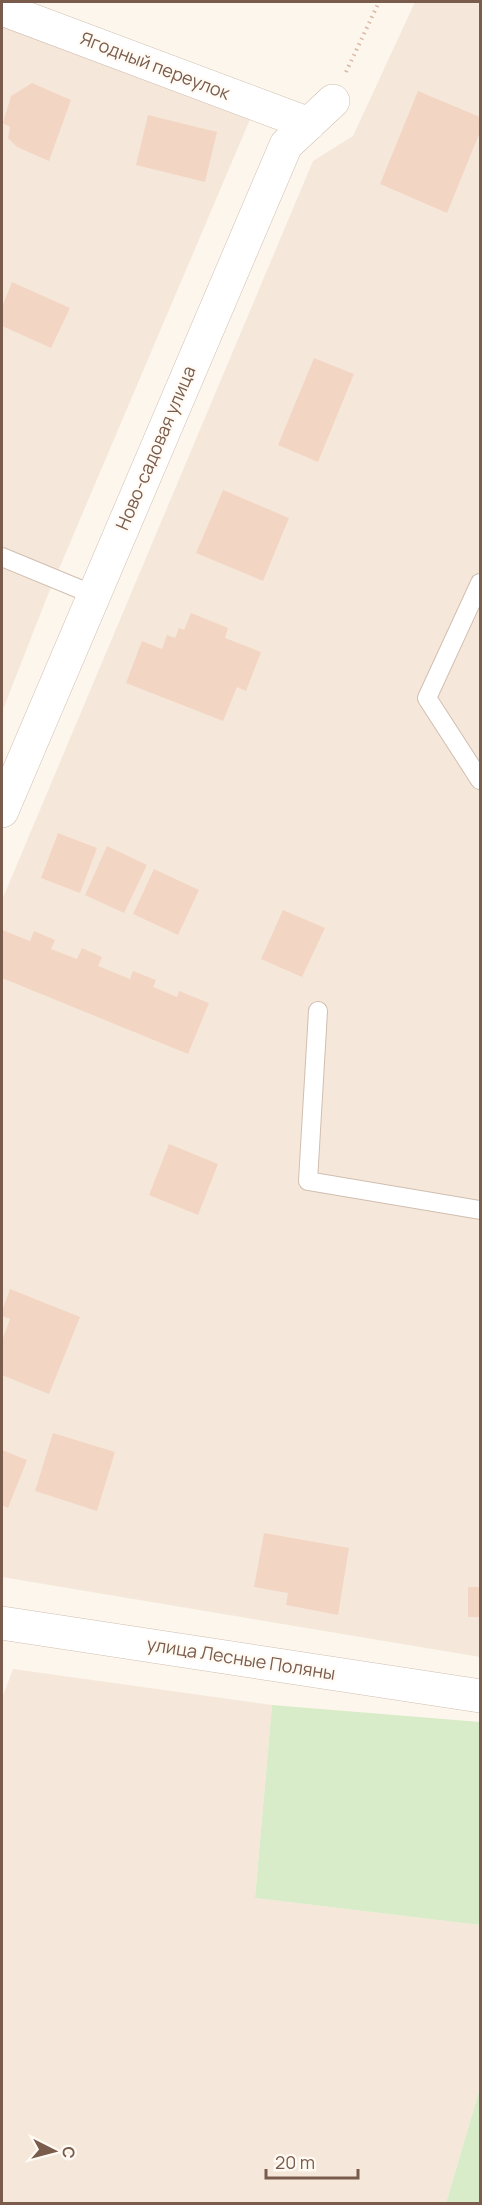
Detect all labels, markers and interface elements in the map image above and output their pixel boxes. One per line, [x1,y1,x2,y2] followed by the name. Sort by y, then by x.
[77,25,235,105] street label: Ягодный переулок
[110,362,201,533] street label: Ново-садовая улица
[145,1631,337,1685] street label: улица Лесные Поляны
[24,2121,84,2181] north arrow
[266,2142,358,2180] scale bar
[57,2146,80,2160] text: С
[275,2150,315,2174] text: 20 m

